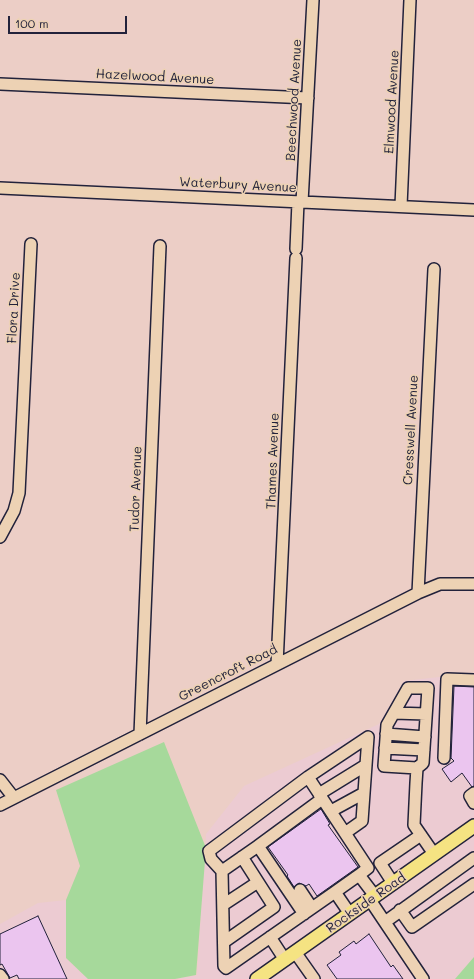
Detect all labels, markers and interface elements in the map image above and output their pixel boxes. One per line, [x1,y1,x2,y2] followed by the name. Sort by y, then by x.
[10,8,129,34] scale bar
[15,15,49,31] text: 100 m
[283,39,305,161] street label: Beechwood Avenue
[381,50,403,154] street label: Elmwood Avenue
[95,66,215,88] street label: Hazelwood Avenue
[179,174,297,196] street label: Waterbury Avenue
[4,272,24,344] street label: Flora Drive
[400,375,422,485] street label: Cresswell Avenue
[264,412,282,510] street label: Thames Avenue
[127,446,145,532] street label: Tudor Avenue
[176,641,280,705] street label: Greencroft Road
[323,870,409,936] street label: Rockside Road

